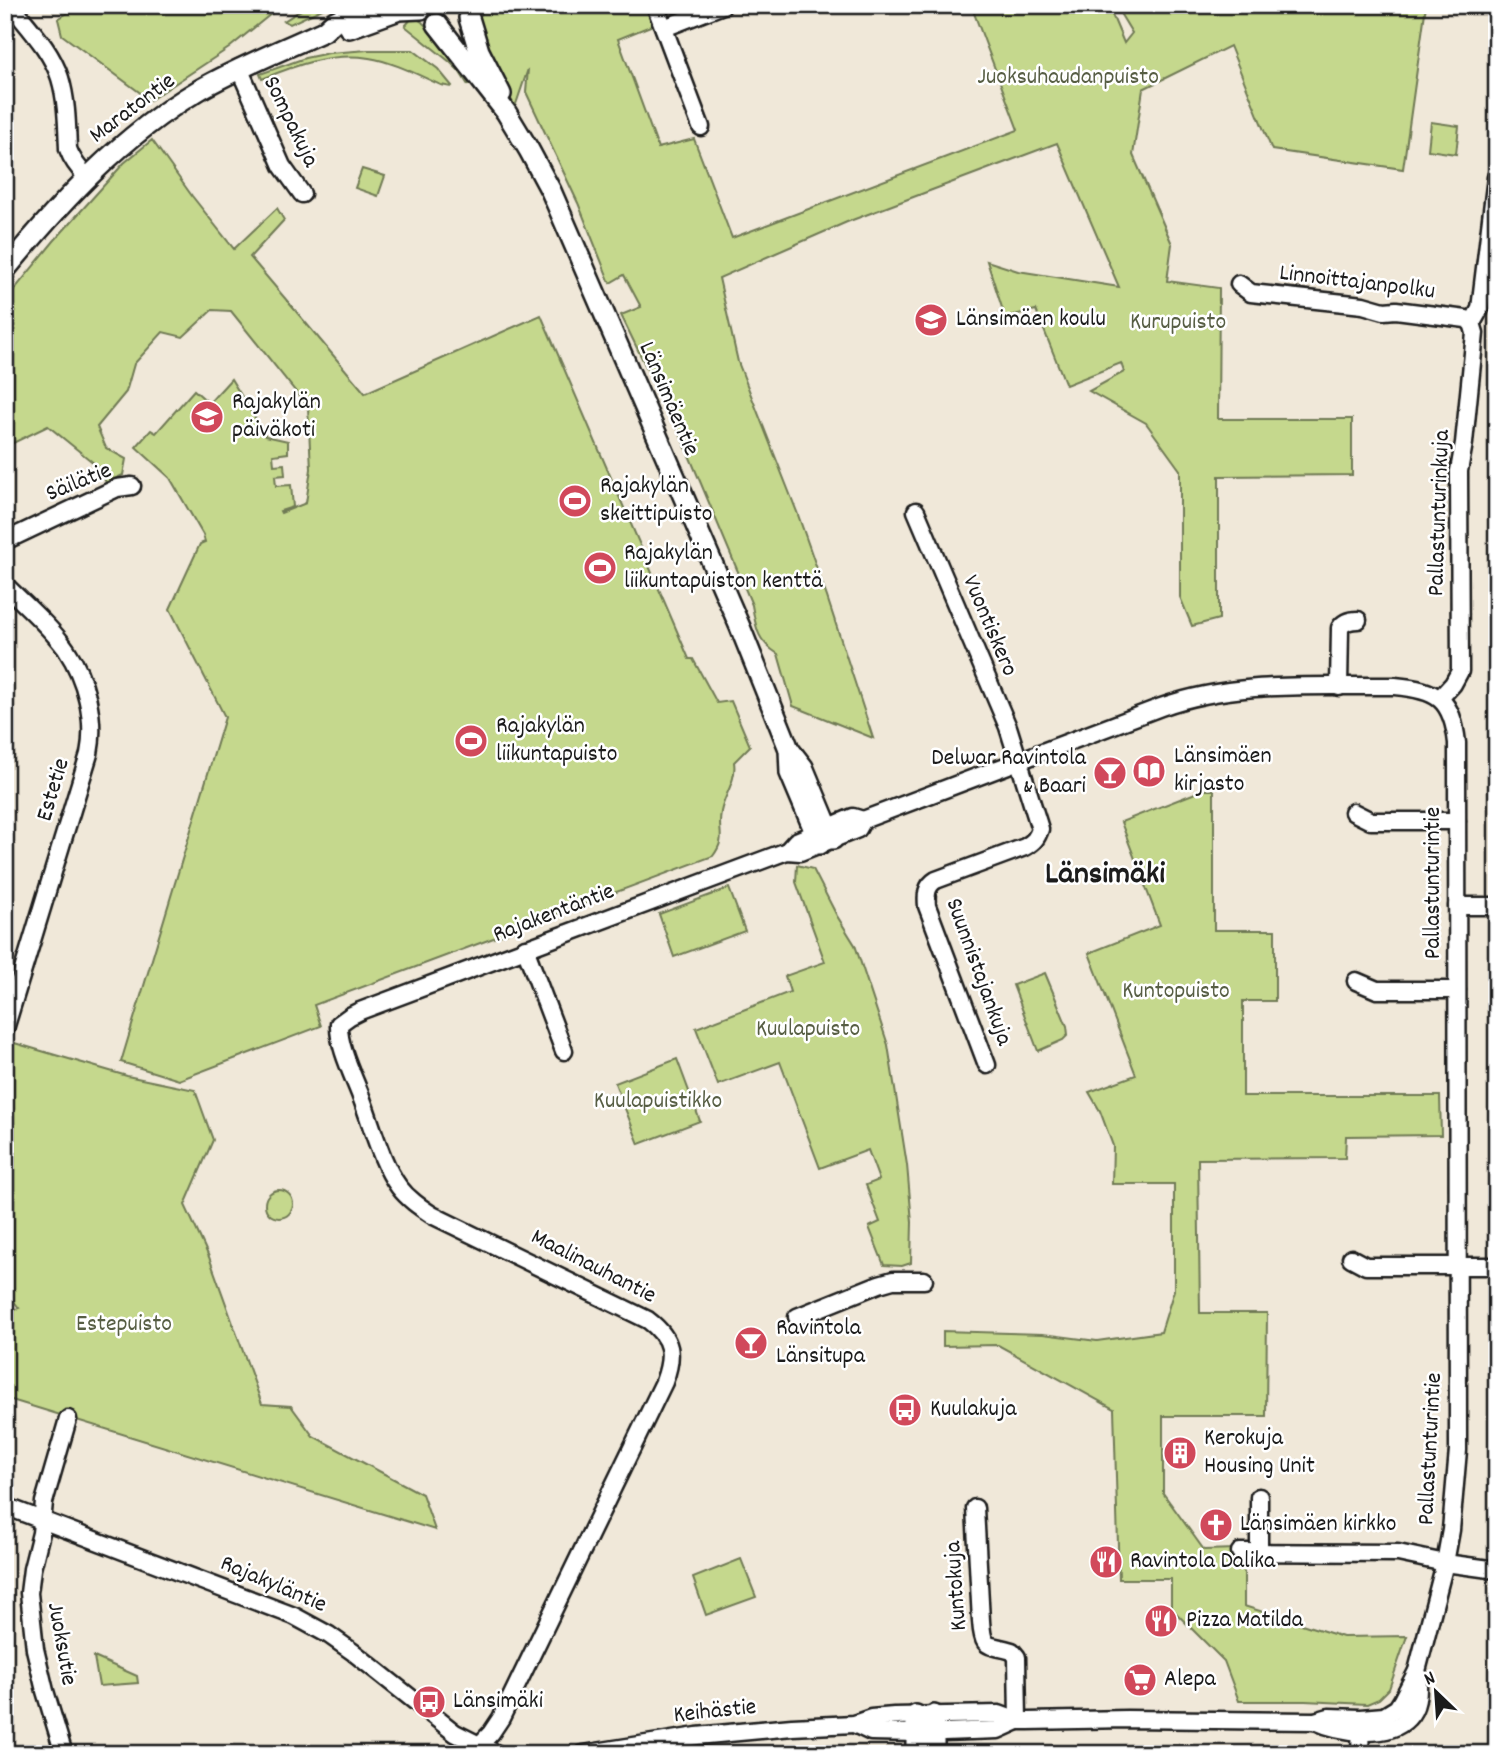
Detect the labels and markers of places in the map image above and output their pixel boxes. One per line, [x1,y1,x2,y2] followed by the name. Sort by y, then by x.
[912,301,950,339] school or university icon: Länsimäen koulu
[956,303,1106,337] place label: Länsimäen koulu
[232,386,321,448] place label: Rajakylän päiväkoti
[188,398,226,436] school or university icon: Rajakylän päiväkoti
[600,470,712,532] place label: Rajakylän skeittipuisto
[556,482,594,520] sports icon: Rajakylän skeittipuisto
[624,537,823,599] place label: Rajakylän liikuntapuiston kenttä
[581,549,619,587] sports icon: Rajakylän liikuntapuiston kenttä
[496,710,617,772] place label: Rajakylän liikuntapuisto
[452,722,490,760] sports icon: Rajakylän liikuntapuisto
[1174,740,1272,802] place label: Länsimäen kirjasto
[931,742,1087,804] place label: Delwar Ravintola & Baari
[1130,752,1168,790] library icon: Länsimäen kirjasto
[1091,754,1129,792] bar icon: Delwar Ravintola & Baari
[776,1312,866,1374] place label: Ravintola Länsitupa
[732,1324,770,1362] bar icon: Ravintola Länsitupa
[886,1391,924,1429] bus stop icon: Kuulakuja
[930,1393,1017,1427] place label: Kuulakuja
[1204,1422,1315,1484] place label: Kerokuja Housing Unit
[1161,1434,1199,1472] building icon: Kerokuja Housing Unit
[1197,1506,1235,1544] church icon: Länsimäen kirkko
[1240,1508,1396,1542] place label: Länsimäen kirkko
[1087,1543,1125,1581] restaurant icon: Ravintola Dalika
[1130,1545,1276,1579] place label: Ravintola Dalika
[1142,1602,1180,1640] restaurant icon: Pizza Matilda
[1186,1604,1304,1638] place label: Pizza Matilda
[1121,1661,1159,1699] supermarket icon: Alepa
[1164,1663,1216,1697] place label: Alepa
[410,1683,448,1721] bus stop icon: Länsimäki
[453,1685,543,1719] place label: Länsimäki

